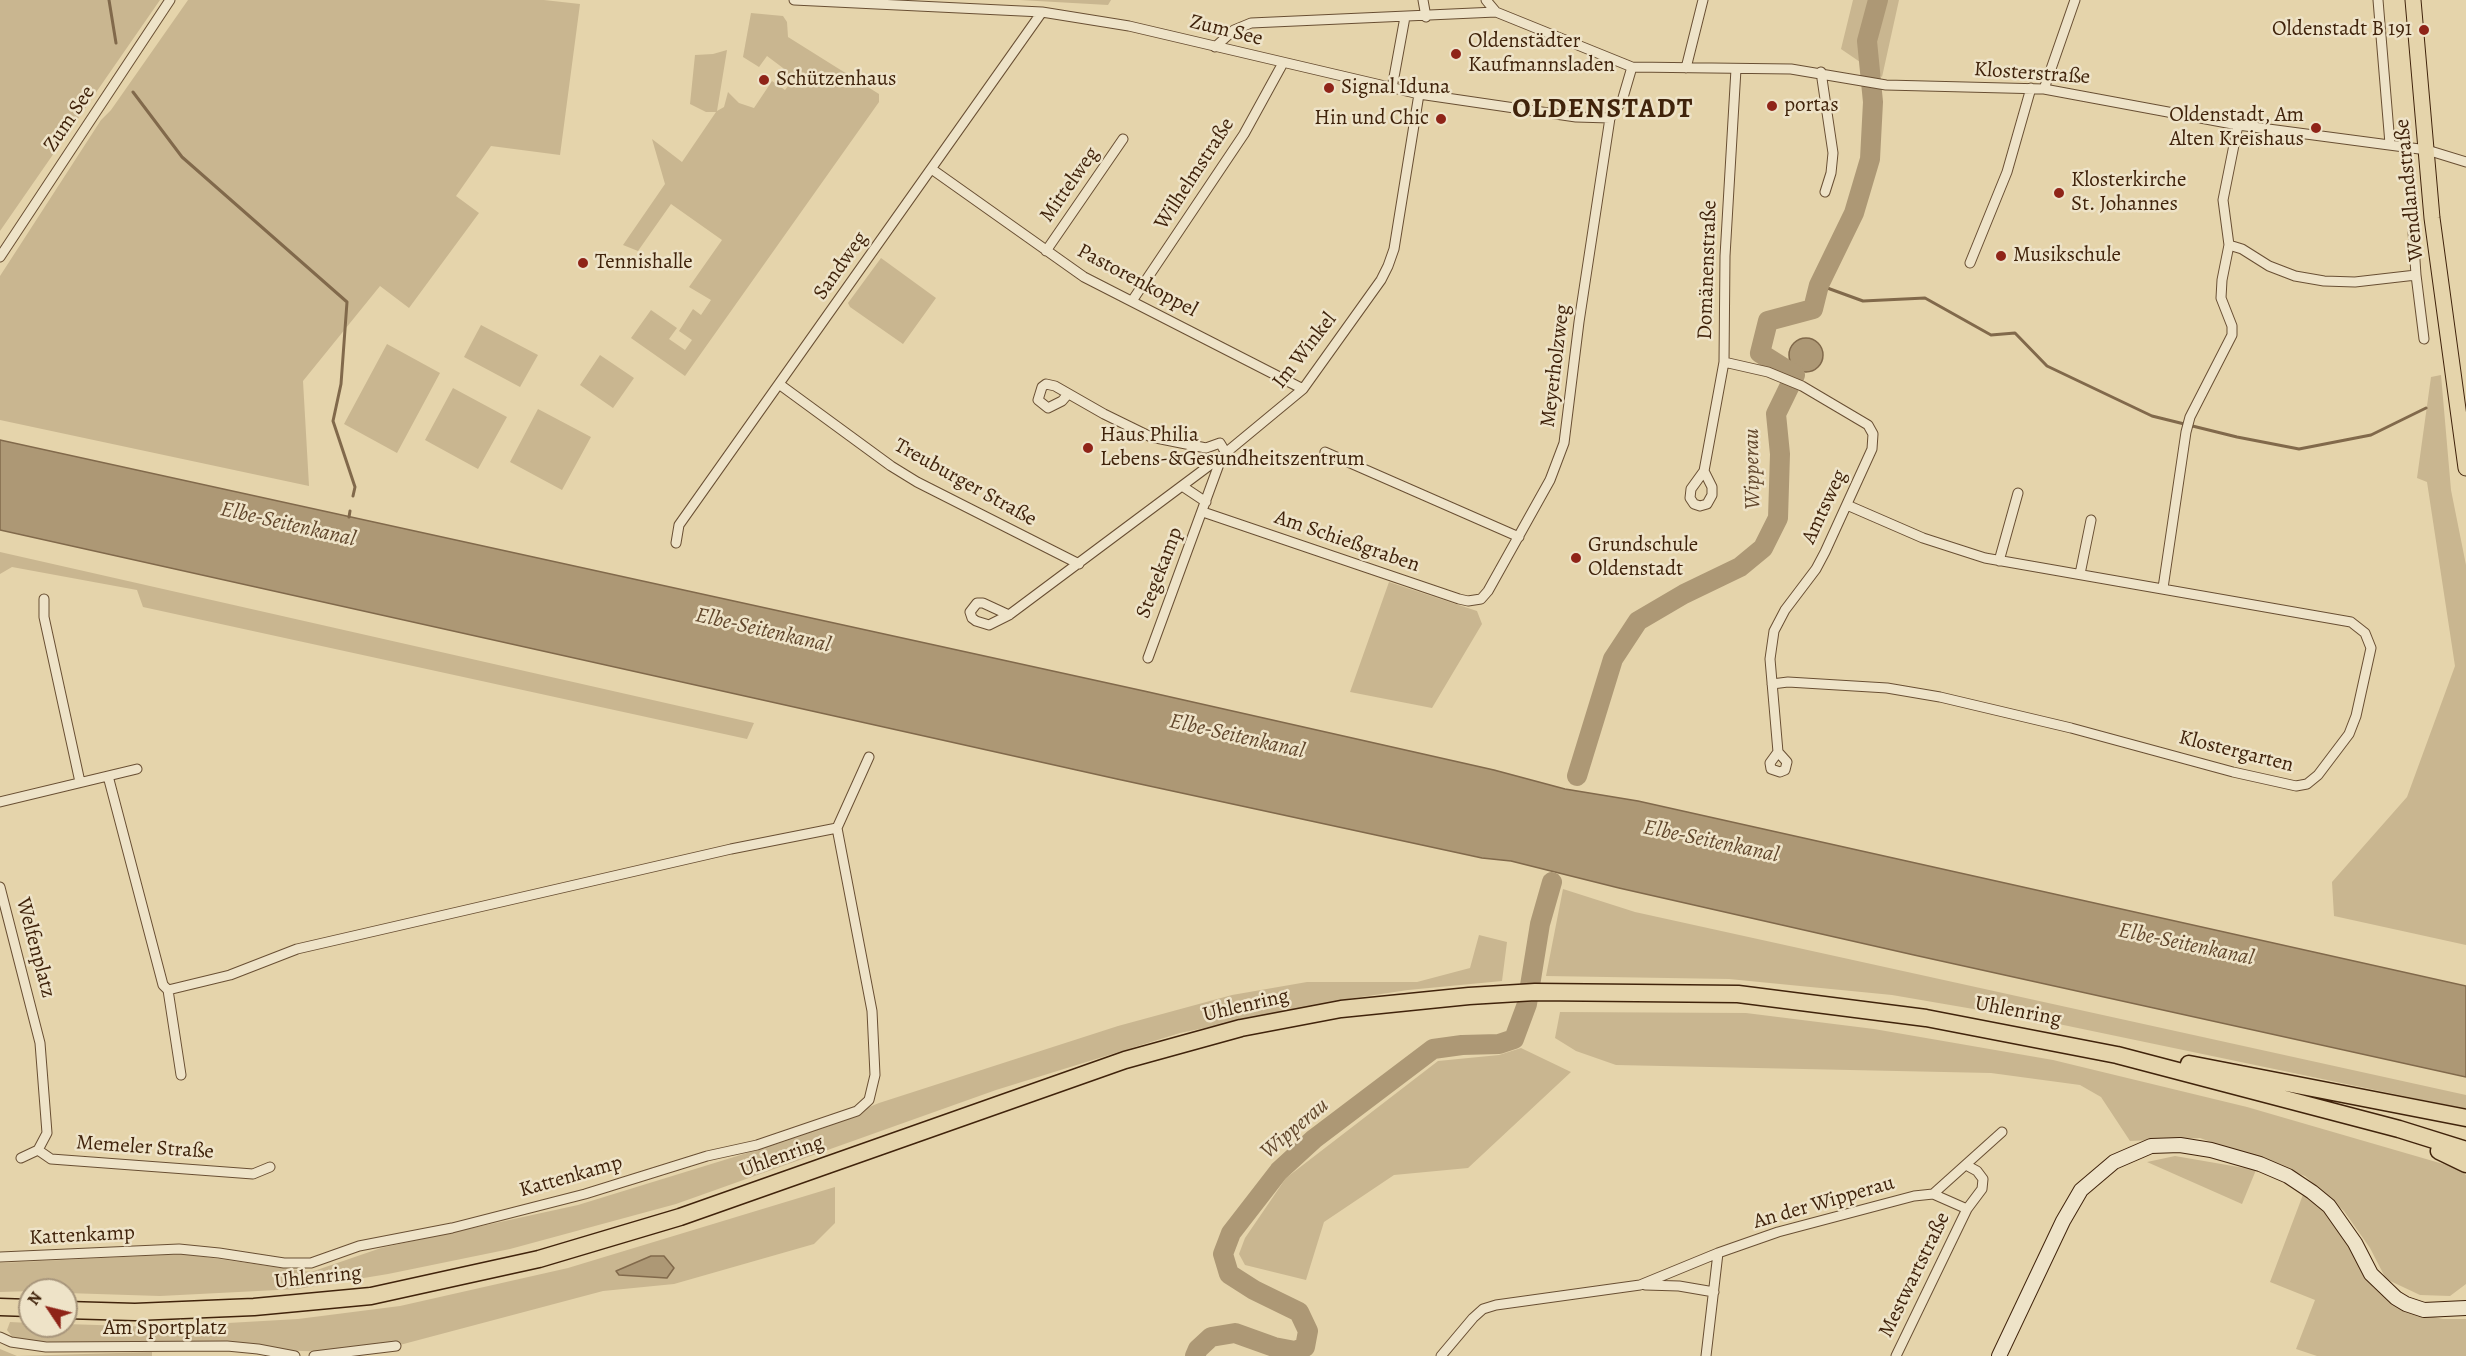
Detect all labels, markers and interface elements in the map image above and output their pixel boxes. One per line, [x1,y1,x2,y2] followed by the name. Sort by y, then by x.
[1187,10,1265,52] street label: Zum See
[2272,17,2412,43] place label: Oldenstadt B 191
[2417,23,2431,37] marker: Oldenstadt B 191
[1468,29,1615,79] place label: Oldenstädter Kaufmannsladen
[1449,47,1463,61] marker: Oldenstädter Kaufmannsladen
[1973,57,2091,91] street label: Klosterstraße
[776,67,896,93] place label: Schützenhaus
[757,73,771,87] marker: Schützenhaus
[1341,75,1450,101] place label: Signal Iduna
[39,81,101,157] street label: Zum See
[1322,81,1336,95] marker: Signal Iduna
[1784,93,1839,119] place label: portas
[1512,94,1694,126] district label: OLDENSTADT
[1765,99,1779,113] marker: portas
[2169,103,2304,153] place label: Oldenstadt, Am Alten Kreishaus
[1314,106,1429,132] place label: Hin und Chic
[1434,112,1448,126] marker: Hin und Chic
[1150,114,1240,234] street label: Wilhelmstraße
[2390,118,2430,262] street label: Wendlandstraße
[2309,121,2323,135] marker: Oldenstadt, Am Alten Kreishaus
[1035,143,1105,227] street label: Mittelweg
[2071,168,2186,218] place label: Klosterkirche St. Johannes
[2052,186,2066,200] marker: Klosterkirche St. Johannes
[1693,200,1723,340] street label: Domänenstraße
[808,227,874,305] street label: Sandweg
[1073,239,1201,323] street label: Pastorenkoppel
[2013,243,2121,269] place label: Musikschule
[1994,249,2008,263] marker: Musikschule
[595,250,693,276] place label: Tennishalle
[576,256,590,270] marker: Tennishalle
[1536,303,1576,429] street label: Meyerholzweg
[1267,308,1343,394] street label: Im Winkel
[1100,423,1365,473] place label: Haus Philia Lebens-&Gesundheitszentrum
[1739,428,1767,510] water label: Wipperau
[889,433,1041,533] street label: Treuburger Straße
[1081,441,1095,455] marker: Haus Philia Lebens-&Gesundheitszentrum
[1797,466,1853,548] street label: Amtsweg
[218,497,358,553] water label: Elbe-Seitenkanal
[1271,505,1423,579] street label: Am Schießgraben
[1131,524,1189,622] street label: Stegekamp
[1588,533,1698,583] place label: Grundschule Oldenstadt
[1569,551,1583,565] marker: Grundschule Oldenstadt
[693,603,833,659] water label: Elbe-Seitenkanal
[1167,709,1307,765] water label: Elbe-Seitenkanal
[2176,726,2296,778] street label: Klostergarten
[1641,815,1781,869] water label: Elbe-Seitenkanal
[10,895,60,1001] street label: Welfenplatz
[2116,918,2256,972] water label: Elbe-Seitenkanal
[1201,984,1291,1028] street label: Uhlenring
[1973,991,2063,1033] street label: Uhlenring
[1255,1093,1335,1165] water label: Wipperau
[737,1130,827,1184] street label: Uhlenring
[75,1131,215,1165] street label: Memeler Straße
[517,1150,625,1204] street label: Kattenkamp
[1751,1171,1897,1235] street label: An der Wipperau
[1874,1208,1956,1342] street label: Mestwartstraße
[28,1221,136,1251] street label: Kattenkamp
[273,1261,363,1295] street label: Uhlenring
[18,1278,78,1338] north arrow
[23,1288,47,1310] text: N
[103,1316,227,1342] street label: Am Sportplatz

